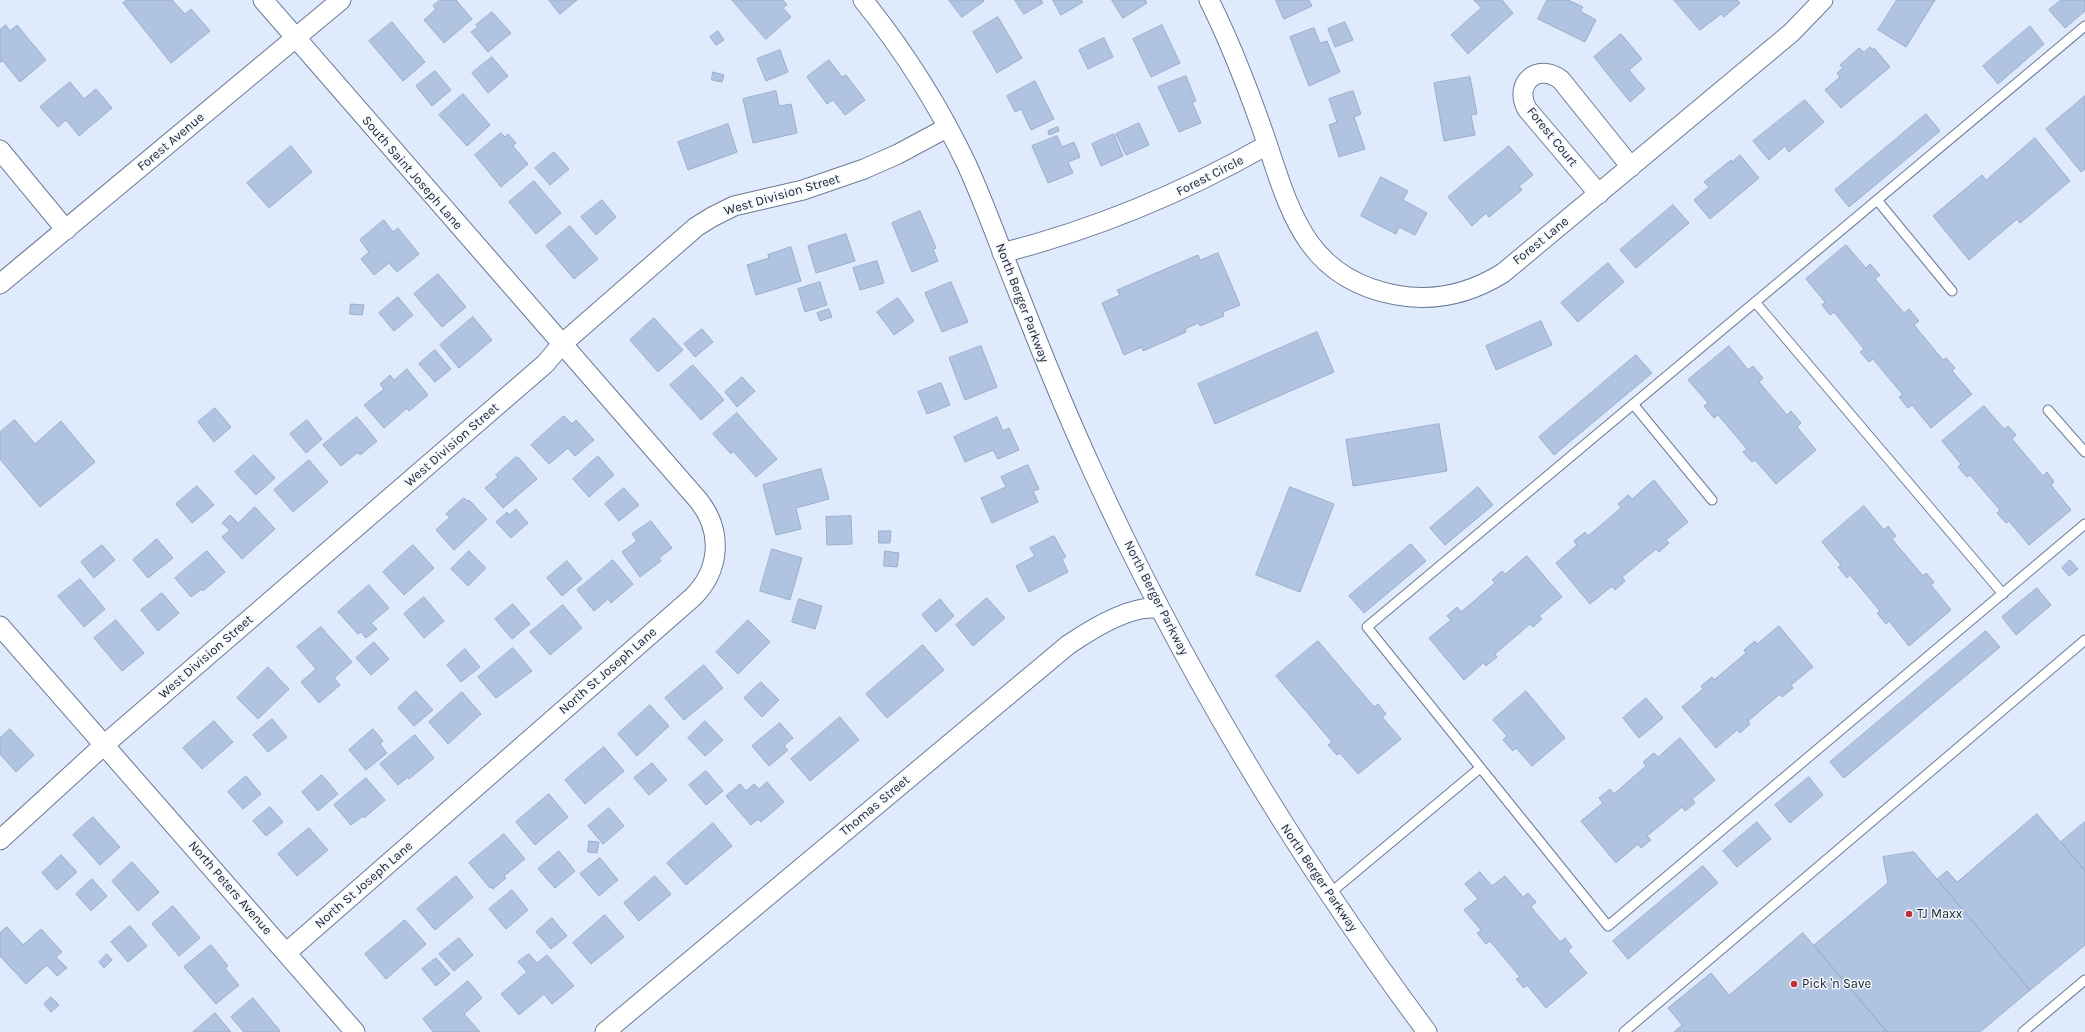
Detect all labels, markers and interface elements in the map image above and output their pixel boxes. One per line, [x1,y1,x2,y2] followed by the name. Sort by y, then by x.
[1523,104,1581,170] street label: Forest Court
[134,110,208,174] street label: Forest Avenue
[358,113,466,233] street label: South Saint Joseph Lane
[1174,152,1246,200] street label: Forest Circle
[722,171,842,219] street label: West Division Street
[1510,214,1572,268] street label: Forest Lane
[992,241,1052,365] street label: North Berger Parkway
[402,400,502,490] street label: West Division Street
[1120,538,1192,658] street label: North Berger Parkway
[156,612,256,702] street label: West Division Street
[556,624,660,718] street label: North St Joseph Lane
[837,772,913,840] street label: Thomas Street
[1277,821,1361,935] street label: North Berger Parkway
[185,838,275,938] street label: North Peters Avenue
[312,838,416,932] street label: North St Joseph Lane
[1917,906,1962,922] place label: TJ Maxx
[1904,909,1914,919] marker: TJ Maxx
[1802,976,1871,992] place label: Pick 'n Save
[1789,979,1799,989] marker: Pick 'n Save

